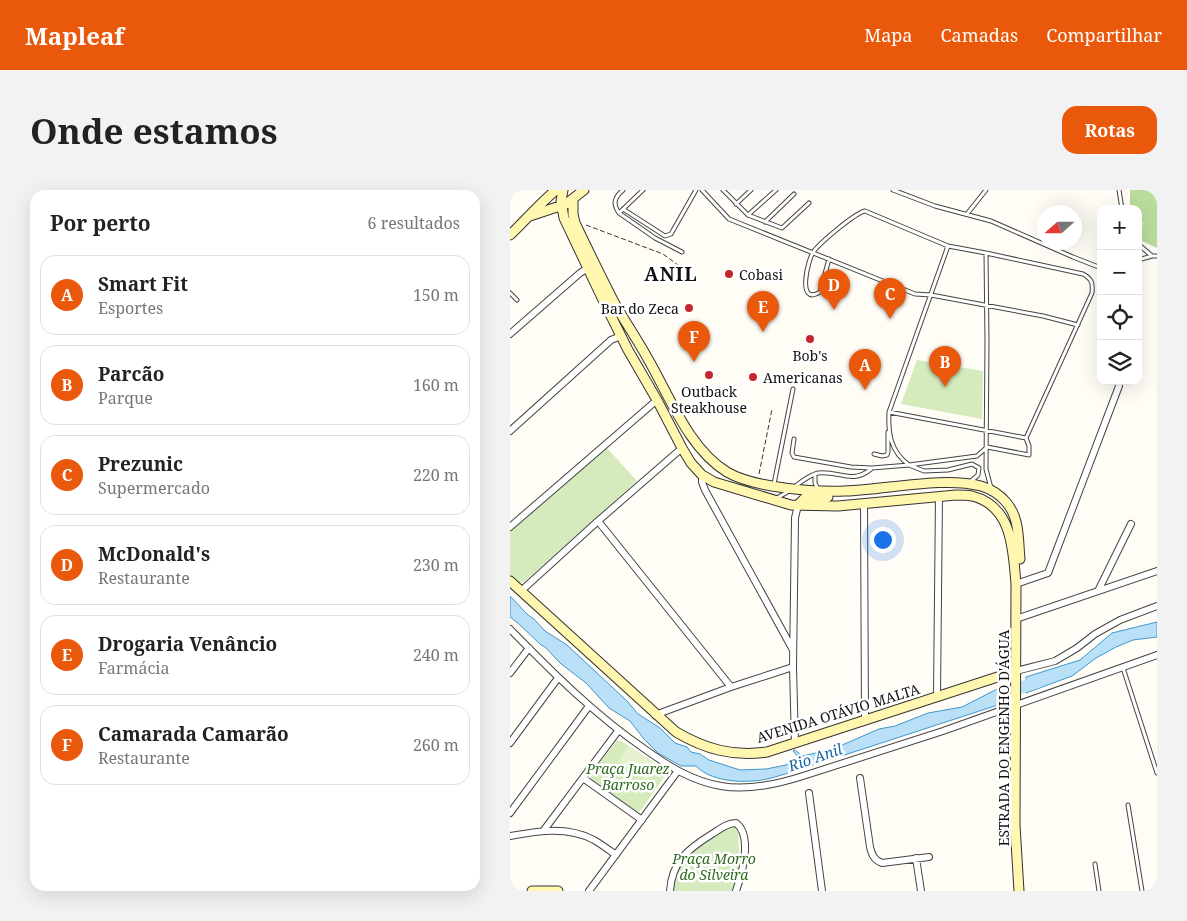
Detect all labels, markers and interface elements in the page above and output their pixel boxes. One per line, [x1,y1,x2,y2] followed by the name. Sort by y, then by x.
[25,19,124,52] text: Mapleaf
[864,23,913,47] text: Mapa
[941,23,1018,47] text: Camadas
[1046,23,1162,47] text: Compartilhar
[1062,106,1157,154] button: Rotas
[30,107,278,154] text: Onde estamos
[1037,205,1082,250] north arrow
[1097,205,1142,385] map controls
[1097,205,1142,250] button: +
[50,209,151,237] text: Por perto
[368,212,460,234] text: 6 resultados
[1097,250,1142,295] button: −
[644,261,698,287] district label: ANIL
[739,265,783,284] place label: Cobasi
[723,268,735,280] marker: Cobasi
[818,269,850,310] pin: D
[98,271,188,297] text: Smart Fit
[874,278,906,319] pin: C
[61,284,73,306] text: A
[413,284,459,306] text: 150 m
[747,291,779,332] pin: E
[1097,295,1142,340] button: locate
[98,297,163,319] text: Esportes
[601,299,679,318] place label: Bar do Zeca
[683,302,695,314] marker: Bar do Zeca
[678,321,710,362] pin: F
[804,333,816,345] marker: Bob's
[1097,340,1142,385] button: layers
[792,346,828,365] place label: Bob's
[929,346,961,387] pin: B
[849,349,881,390] pin: A
[98,361,165,387] text: Parcão
[763,368,843,387] place label: Americanas
[703,369,715,381] marker: Outback Steakhouse
[747,371,759,383] marker: Americanas
[62,374,72,396] text: B
[413,374,459,396] text: 160 m
[671,382,747,417] place label: Outback Steakhouse
[98,387,153,409] text: Parque
[98,451,183,477] text: Prezunic
[62,464,72,486] text: C
[413,464,459,486] text: 220 m
[98,477,210,499] text: Supermercado
[870,527,896,553] your location
[98,541,210,567] text: McDonald's
[61,554,73,576] text: D
[413,554,459,576] text: 230 m
[98,567,190,589] text: Restaurante
[994,630,1013,846] street label: ESTRADA DO ENGENHO D'ÁGUA
[98,631,277,657] text: Drogaria Venâncio
[62,644,72,666] text: E
[413,644,459,666] text: 240 m
[98,657,169,679] text: Farmácia
[754,679,922,747] street label: AVENIDA OTÁVIO MALTA
[98,721,289,747] text: Camarada Camarão
[62,734,72,756] text: F
[413,734,459,756] text: 260 m
[784,738,845,776] water label: Rio Anil
[98,747,190,769] text: Restaurante
[585,759,670,794] park label: Praça Juarez Barroso
[671,849,756,884] park label: Praça Morro do Silveira

